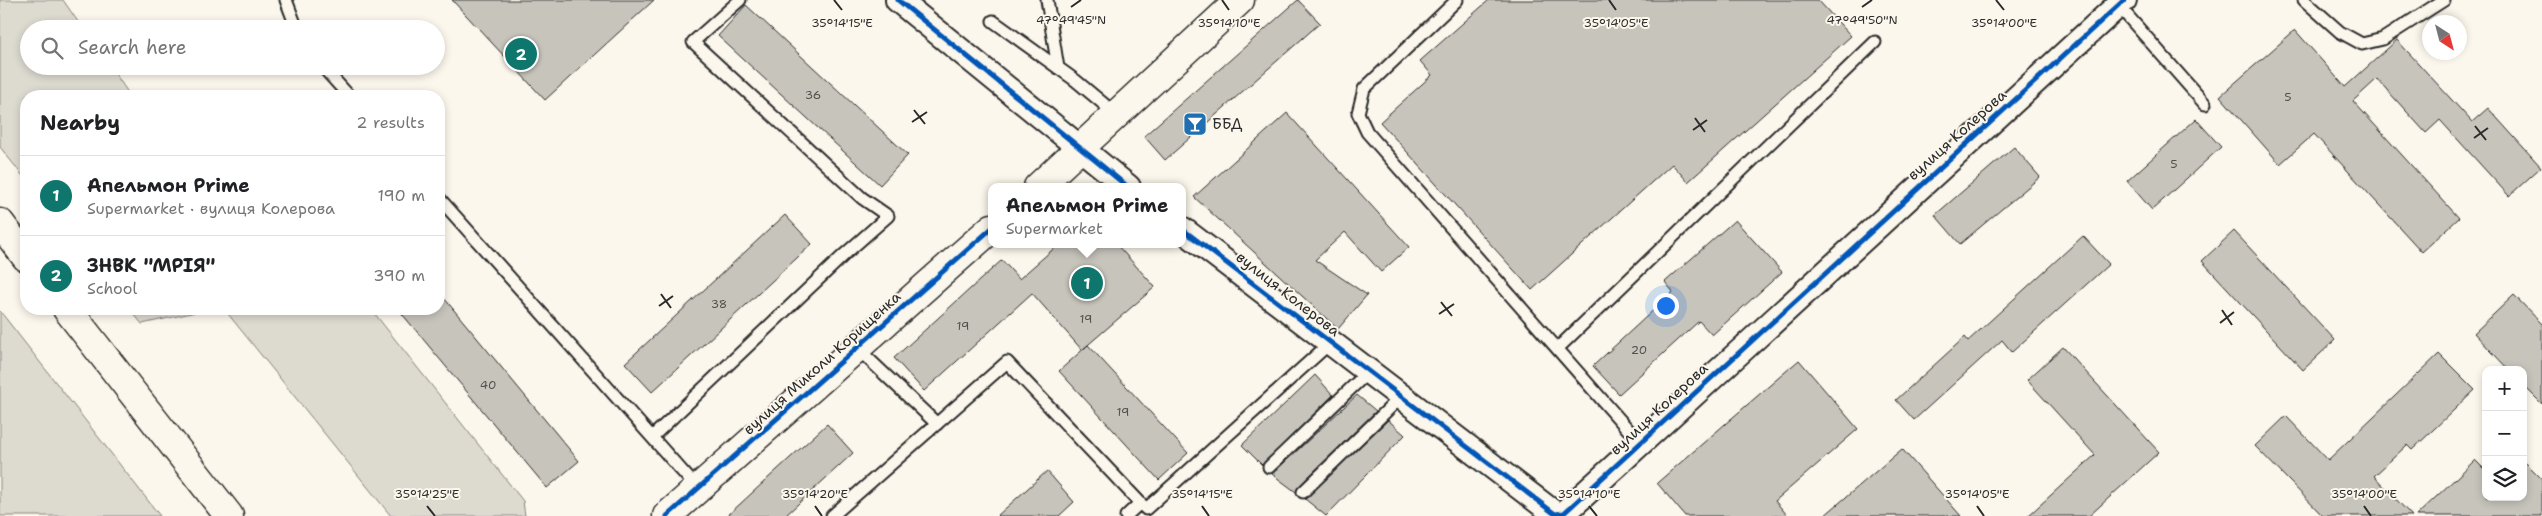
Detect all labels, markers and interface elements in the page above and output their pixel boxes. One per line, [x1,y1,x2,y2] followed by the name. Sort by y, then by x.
[1036,12,1106,28] text: 47°49'45"N
[1826,12,1898,28] text: 47°49'50"N
[811,15,873,31] text: 35°14'15"E
[1198,15,1260,31] text: 35°14'10"E
[1584,15,1648,31] text: 35°14'05"E
[1971,15,2037,31] text: 35°14'00"E
[2422,15,2467,60] north arrow
[20,20,445,75] search box
[38,34,66,62] icon: search
[78,35,187,60] text: Search here
[505,35,537,73] pin: 2
[1903,85,2011,185] street label: вулиця Колерова
[805,87,821,103] house number: 36
[2284,89,2292,105] house number: 5
[40,109,120,137] text: Nearby
[1182,111,1208,137] bar icon: ББД
[356,112,425,133] text: 2 results
[1212,114,1243,134] place label: ББД
[2170,156,2178,172] house number: 5
[87,173,250,198] text: Апельмон Prime
[988,183,1186,248] popup
[52,185,60,206] text: 1
[378,185,425,206] text: 190 m
[1006,193,1168,218] text: Апельмон Prime
[87,198,335,219] text: Supermarket · вулиця Колерова
[1006,218,1103,239] text: Supermarket
[1232,247,1345,341] street label: вулиця Колерова
[87,253,215,278] text: ЗНВК "МРІЯ"
[1071,264,1103,302] pin: 1
[50,265,62,286] text: 2
[373,265,425,286] text: 390 m
[87,278,137,299] text: School
[739,286,906,439] street label: вулиця Миколи Корищенка
[1653,293,1679,319] your location
[711,296,727,312] house number: 38
[1080,311,1092,327] house number: 19
[957,318,969,334] house number: 19
[1631,342,1647,358] house number: 20
[1606,358,1713,460] street label: вулиця Колерова
[2482,366,2527,501] map controls
[2482,366,2527,411] button: +
[480,377,496,393] house number: 40
[1117,404,1129,420] house number: 19
[2482,411,2527,456] button: −
[2482,456,2527,501] button: layers
[395,486,459,502] text: 35°14'25"E
[782,486,848,502] text: 35°14'20"E
[1171,486,1233,502] text: 35°14'15"E
[1558,486,1620,502] text: 35°14'10"E
[1945,486,2009,502] text: 35°14'05"E
[2331,486,2397,502] text: 35°14'00"E

